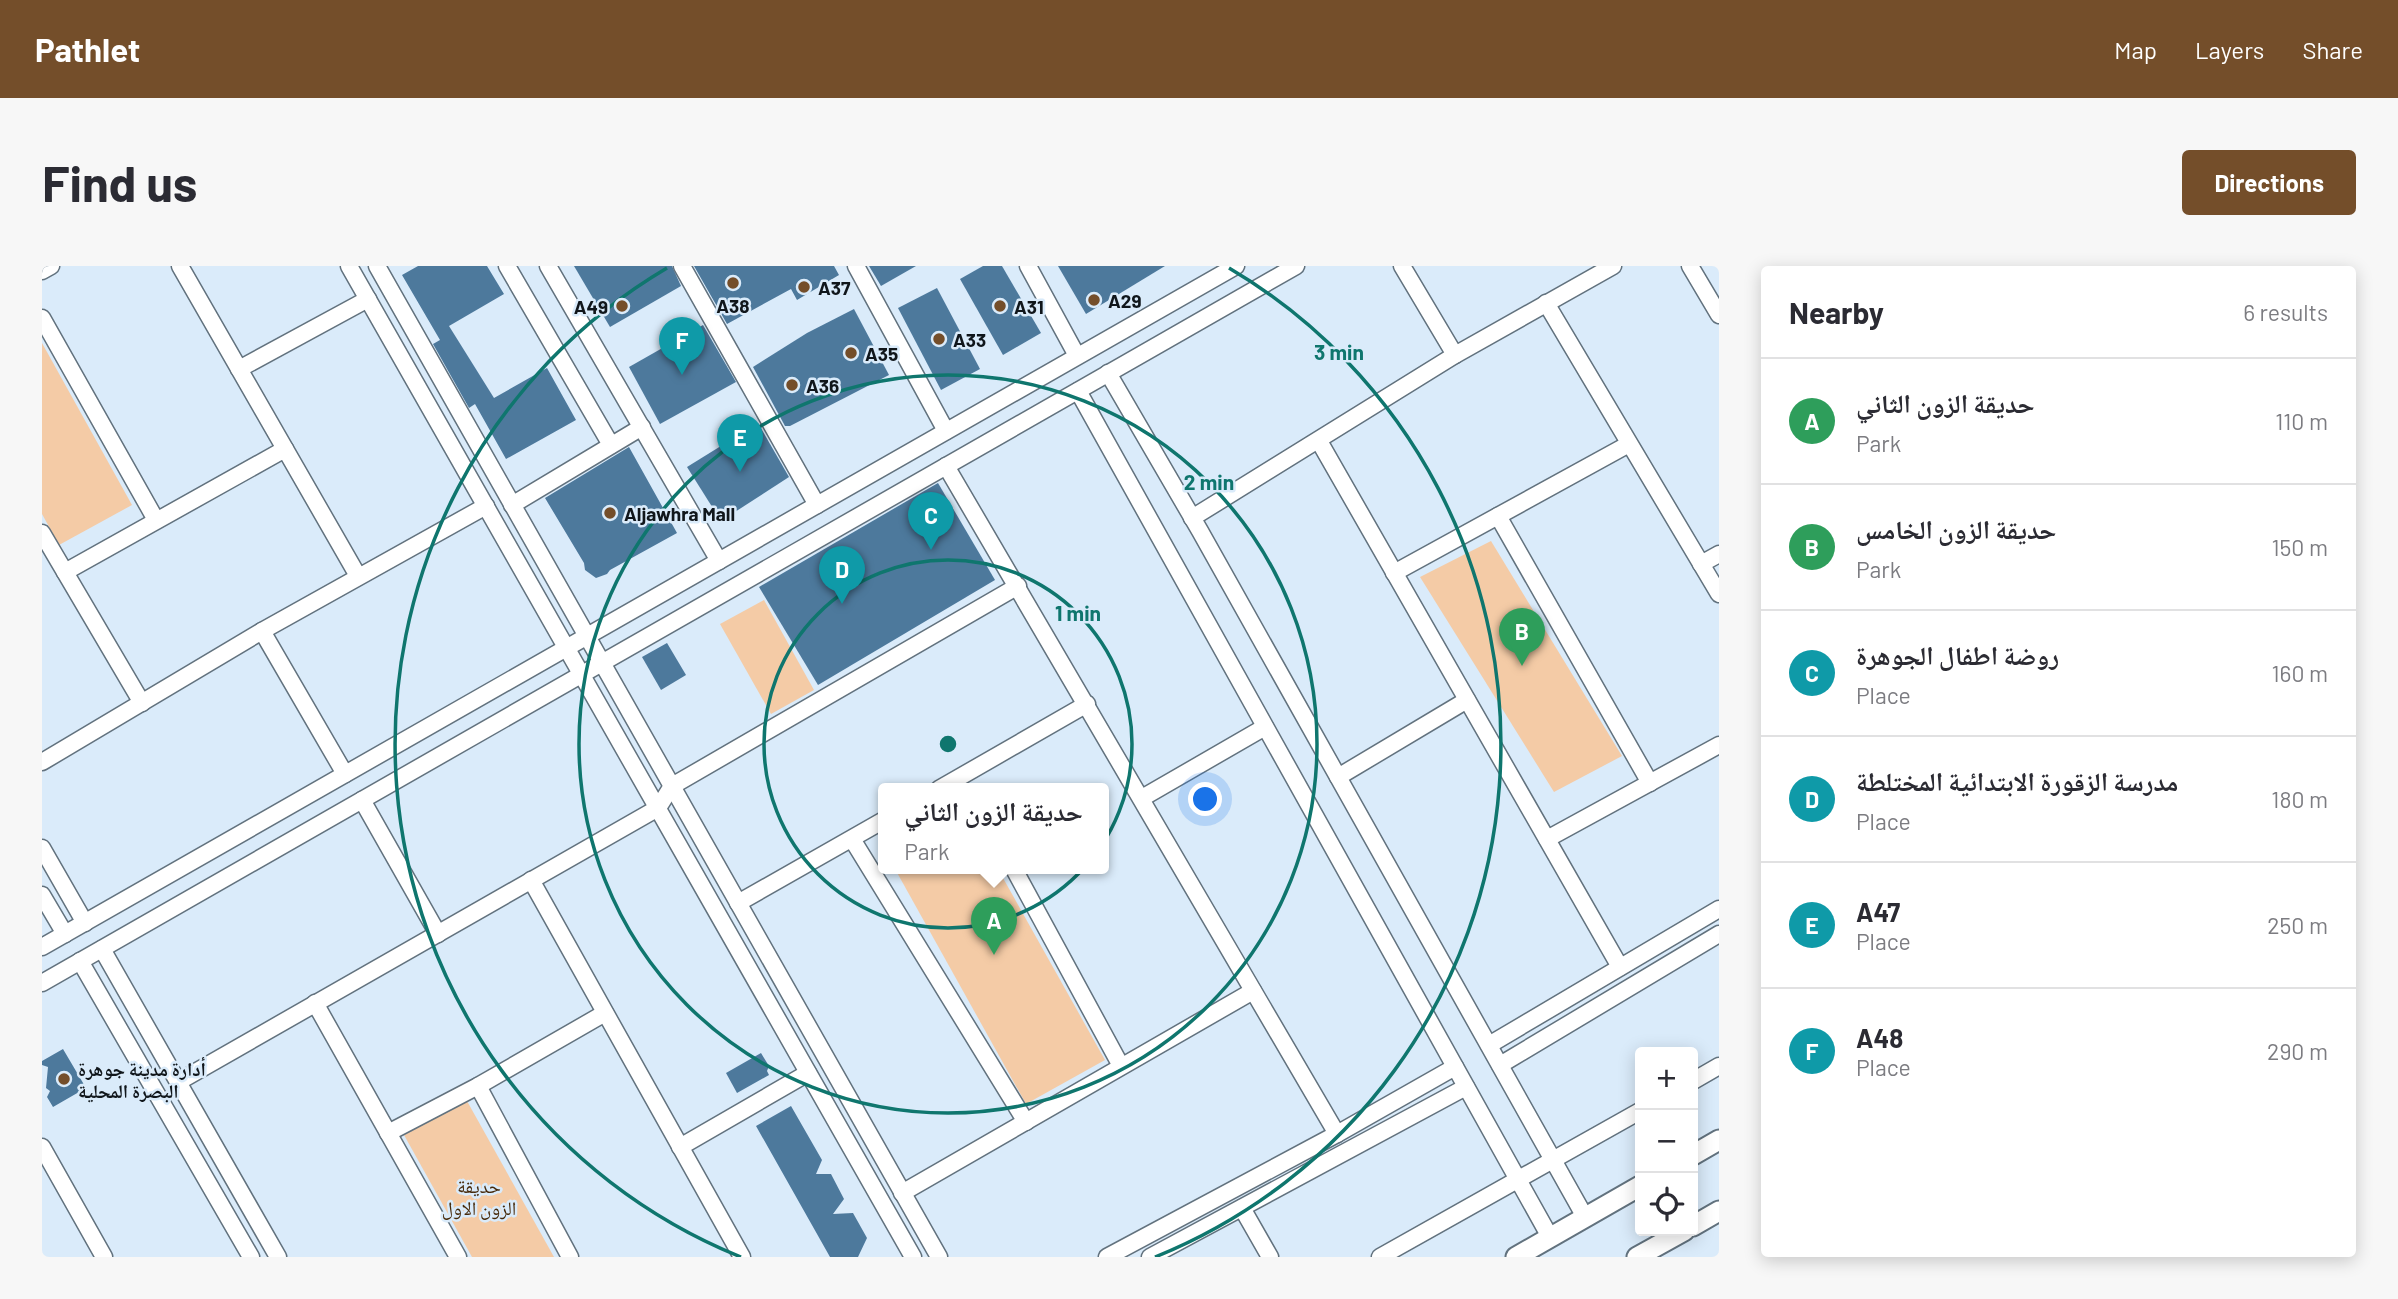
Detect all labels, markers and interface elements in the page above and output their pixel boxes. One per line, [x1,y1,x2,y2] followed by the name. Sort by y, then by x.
[35,29,140,69] text: Pathlet
[2114,35,2157,64] text: Map
[2195,35,2264,64] text: Layers
[2302,35,2363,64] text: Share
[2182,150,2356,215] button: Directions
[42,153,197,212] text: Find us
[725,275,741,291] marker: A38
[818,276,851,299] place label: A37
[796,279,812,295] marker: A37
[1108,289,1141,312] place label: A29
[1086,292,1102,308] marker: A29
[716,294,750,317] place label: A38
[1789,294,1884,330] text: Nearby
[574,295,608,318] place label: A49
[1014,295,1044,318] place label: A31
[614,298,630,314] marker: A49
[992,298,1008,314] marker: A31
[2243,298,2328,326] text: 6 results
[659,317,705,375] pin: F
[953,328,986,351] place label: A33
[931,331,947,347] marker: A33
[1314,339,1364,364] text: 3 min
[865,342,898,365] place label: A35
[843,345,859,361] marker: A35
[806,374,839,397] place label: A36
[784,377,800,393] marker: A36
[1856,387,2035,418] text: حديقة الزون الثاني
[1804,407,1820,435] text: A
[2275,407,2328,435] text: 110 m
[717,414,763,472] pin: E
[1856,429,1901,457] text: Park
[1184,469,1234,494] text: 2 min
[908,492,954,550] pin: C
[624,502,735,525] place label: Aljawhra Mall
[602,505,618,521] marker: Aljawhra Mall
[1856,513,2056,544] text: حديقة الزون الخامس
[1805,533,1819,561] text: B
[2272,533,2328,561] text: 150 m
[819,546,865,604] pin: D
[1856,555,1901,583] text: Park
[1055,600,1101,625] text: 1 min
[1499,608,1545,666] pin: B
[1856,639,2059,670] text: روضة اطفال الجوهرة
[1805,659,1819,687] text: C
[2271,659,2328,687] text: 160 m
[1856,681,1911,709] text: Place
[936,732,960,756] centre of rings
[1856,765,2178,796] text: مدرسة الزقورة الابتدائية المختلطة
[1188,782,1222,816] your location
[878,783,1109,874] popup
[1805,785,1819,813] text: D
[2271,785,2328,813] text: 180 m
[904,795,1083,826] text: حديقة الزون الثاني
[1856,807,1911,835] text: Place
[904,837,949,865] text: Park
[1856,896,1900,927] text: A47
[971,897,1017,955] pin: A
[1805,911,1819,939] text: E
[2267,911,2328,939] text: 250 m
[1856,927,1911,955] text: Place
[1856,1022,1903,1053] text: A48
[1806,1037,1818,1065] text: F
[2267,1037,2328,1065] text: 290 m
[1635,1047,1698,1236] map controls
[1635,1047,1698,1110] button: +
[1856,1053,1911,1081] text: Place
[78,1057,206,1102] place label: أدارة مدينة جوهرة البصرة المحلية
[56,1071,72,1087] marker: أدارة مدينة جوهرة البصرة المحلية
[1635,1110,1698,1173] button: −
[1635,1173,1698,1236] button: locate
[442,1174,516,1220] park label: حديقة الزون الاول

